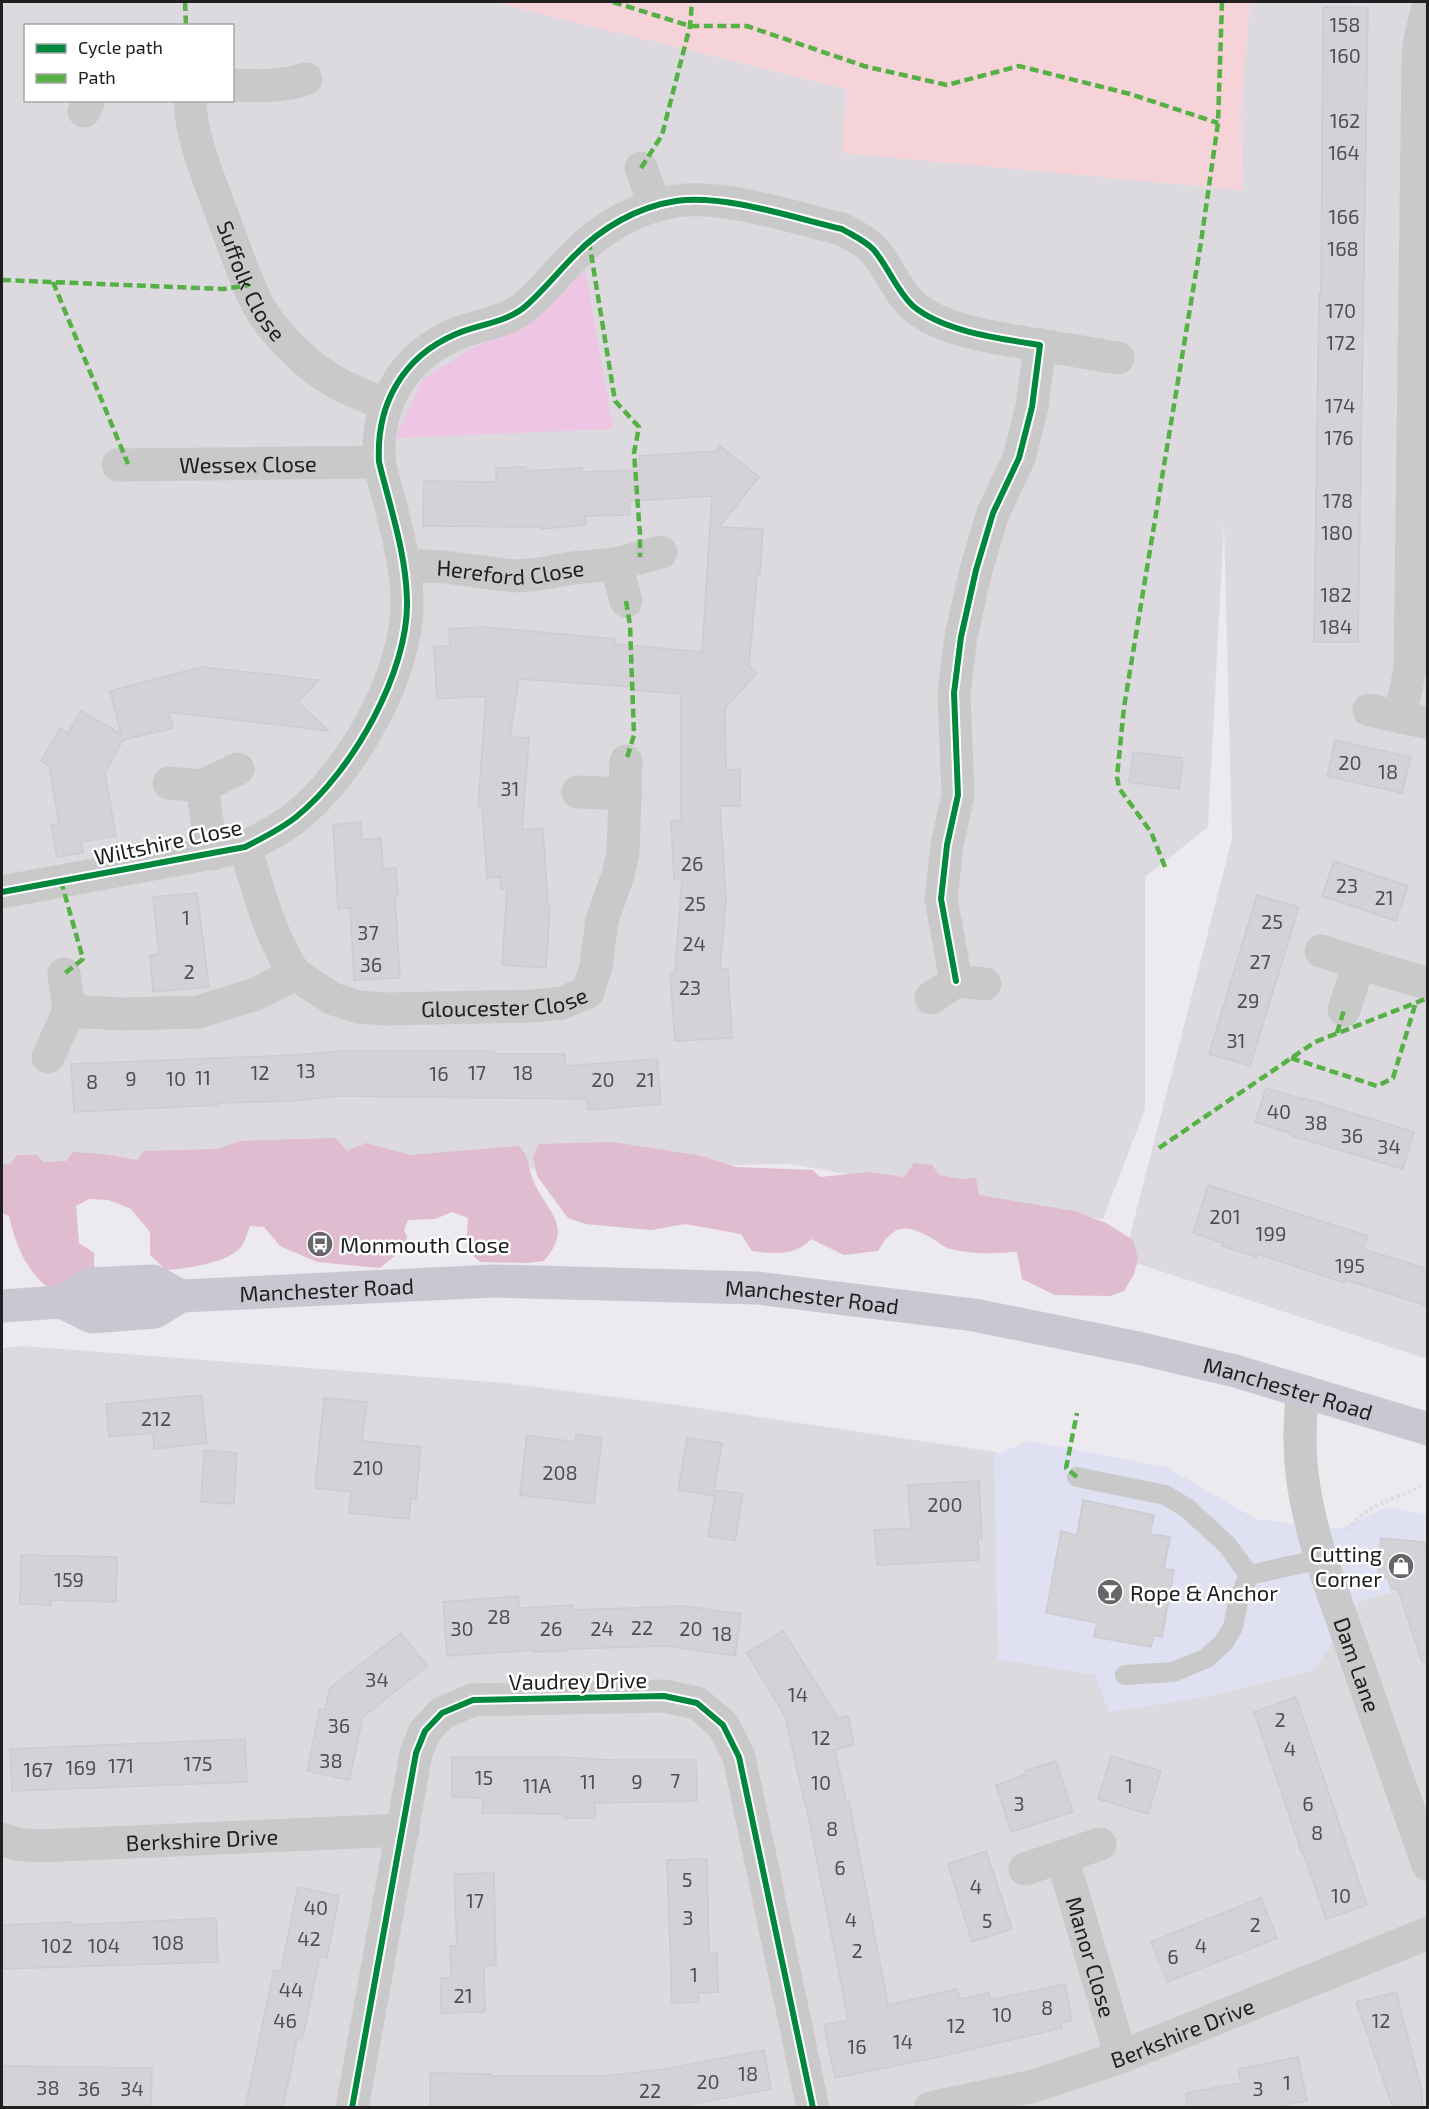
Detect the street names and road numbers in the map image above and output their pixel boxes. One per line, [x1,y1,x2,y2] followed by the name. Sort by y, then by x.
[212,217,291,346] street label: Suffolk Close
[179,450,317,477] street label: Wessex Close
[436,554,585,589] street label: Hereford Close
[92,813,244,869] street label: Wiltshire Close
[421,981,591,1021] street label: Gloucester Close
[239,1272,415,1306] street label: Manchester Road
[725,1274,900,1319] street label: Manchester Road
[1201,1351,1376,1425] street label: Manchester Road
[1329,1613,1386,1715] street label: Dam Lane
[508,1666,648,1694] street label: Vaudrey Drive
[125,1823,279,1855] street label: Berkshire Drive
[1061,1893,1122,2020] street label: Manor Close
[1107,1992,1258,2073] street label: Berkshire Drive

